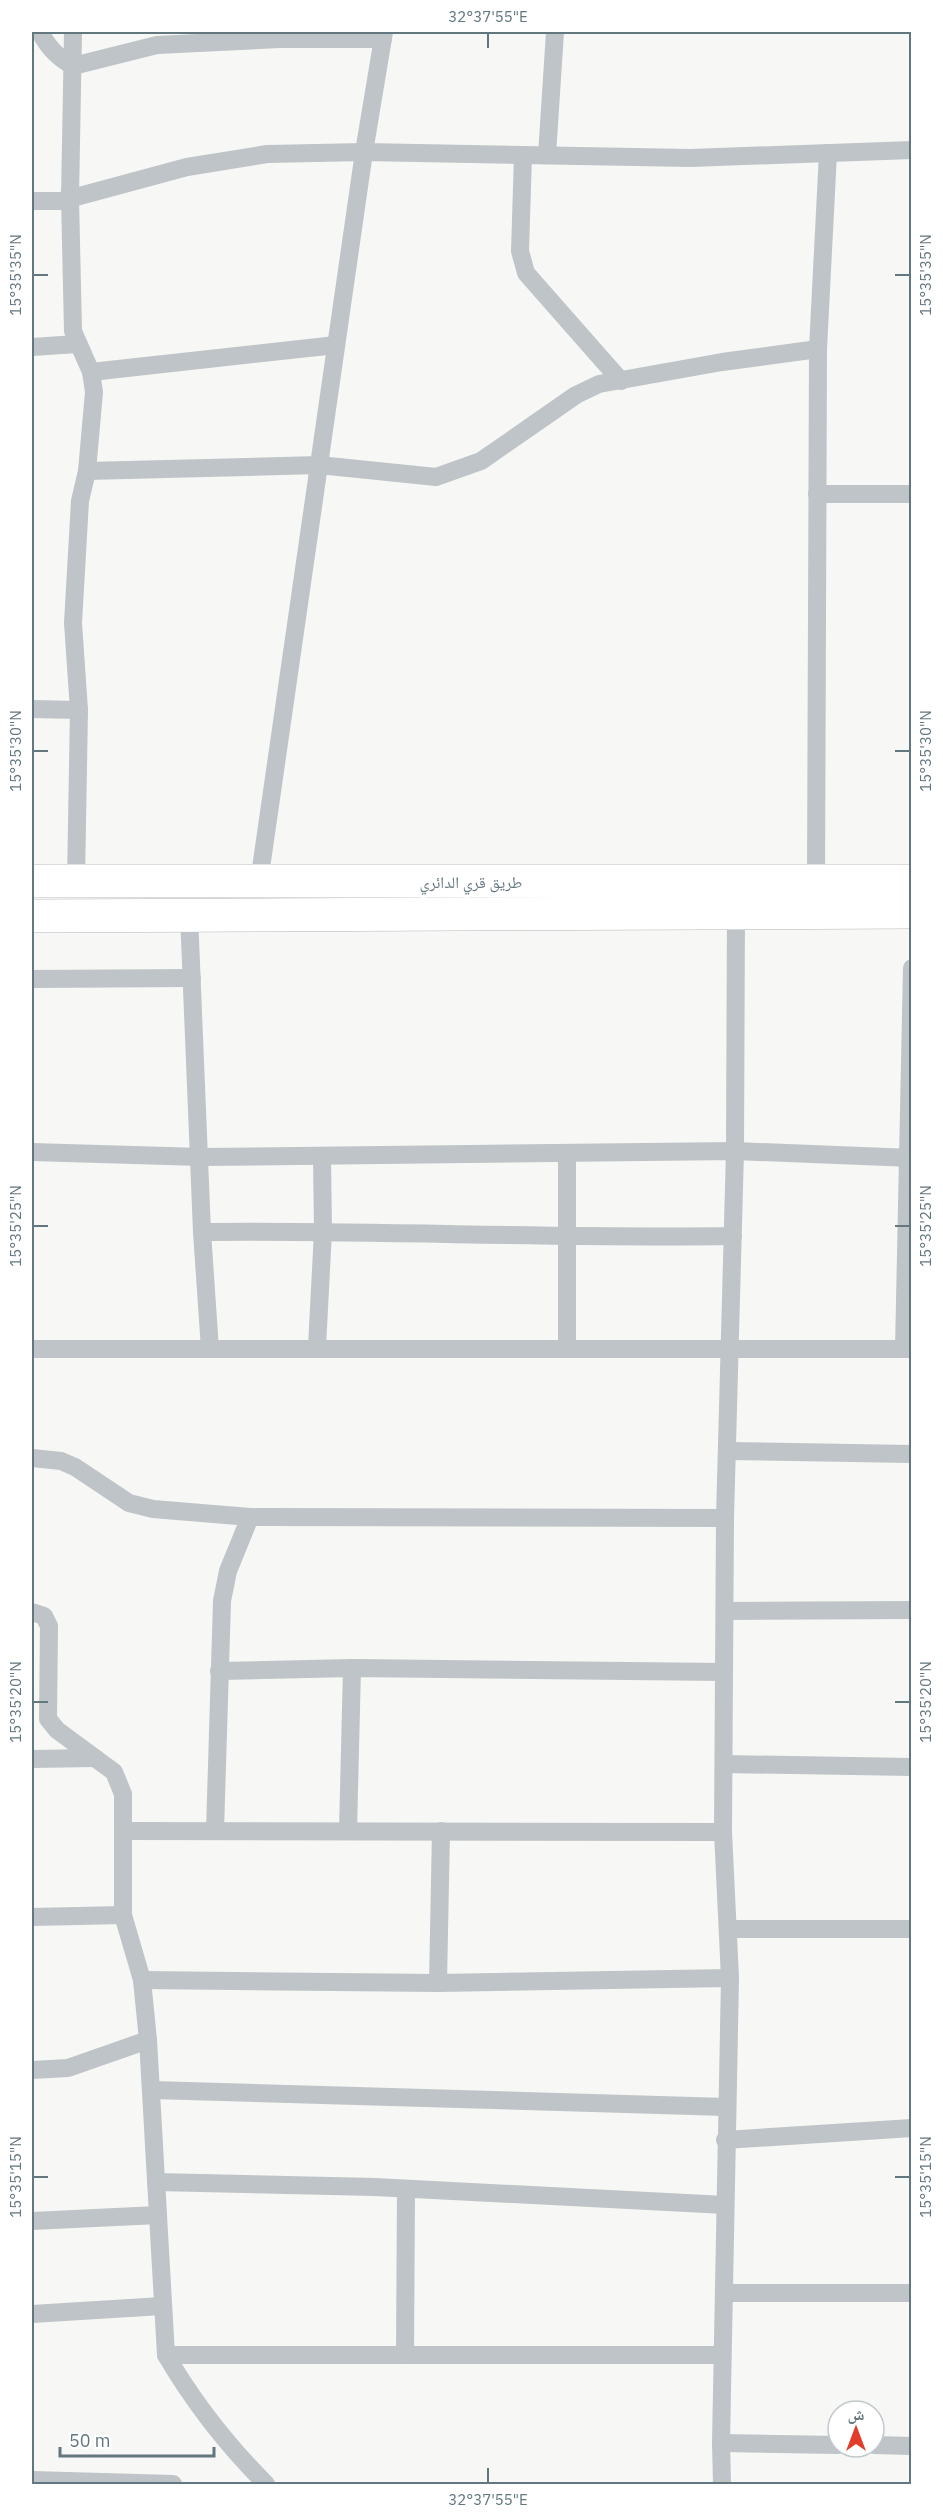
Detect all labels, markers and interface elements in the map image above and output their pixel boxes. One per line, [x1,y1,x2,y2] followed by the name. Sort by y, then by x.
[448,7,528,26] text: 32°37'55"E
[6,234,25,316] text: 15°35'35"N
[916,234,935,316] text: 15°35'35"N
[6,710,25,792] text: 15°35'30"N
[916,710,935,792] text: 15°35'30"N
[420,872,522,895] street label: طريق قري الدائري
[6,1185,25,1267] text: 15°35'25"N
[916,1185,935,1267] text: 15°35'25"N
[6,1661,25,1743] text: 15°35'20"N
[916,1661,935,1743] text: 15°35'20"N
[6,2136,25,2218] text: 15°35'15"N
[916,2136,935,2218] text: 15°35'15"N
[826,2399,886,2459] north arrow
[848,2404,865,2424] text: ش
[60,2420,214,2458] scale bar
[69,2429,111,2452] text: 50 m
[448,2490,528,2509] text: 32°37'55"E

